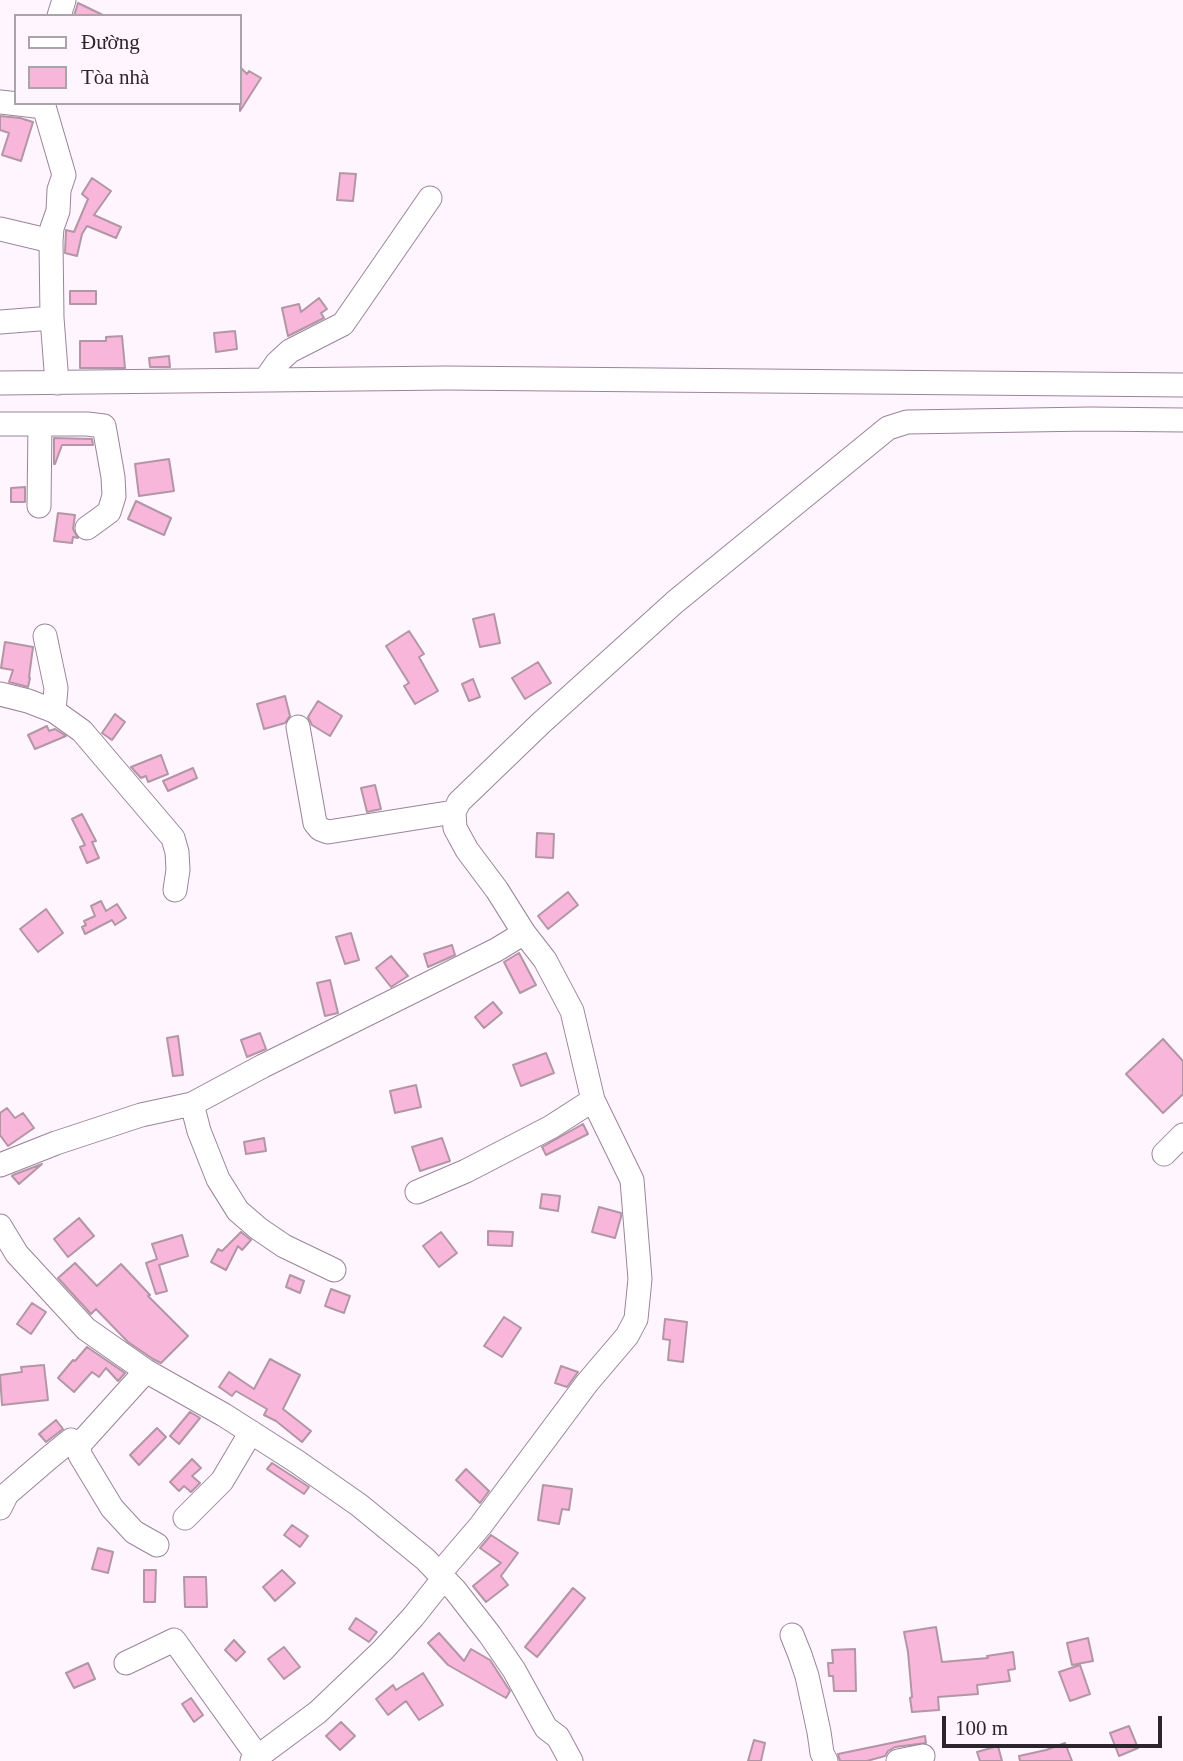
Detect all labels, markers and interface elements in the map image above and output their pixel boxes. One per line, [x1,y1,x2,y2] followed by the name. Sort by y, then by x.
[14,14,242,105] legend
[81,30,140,54] text: Đường
[81,65,149,89] text: Tòa nhà
[945,1702,1166,1746] scale bar
[955,1716,1008,1740] text: 100 m

